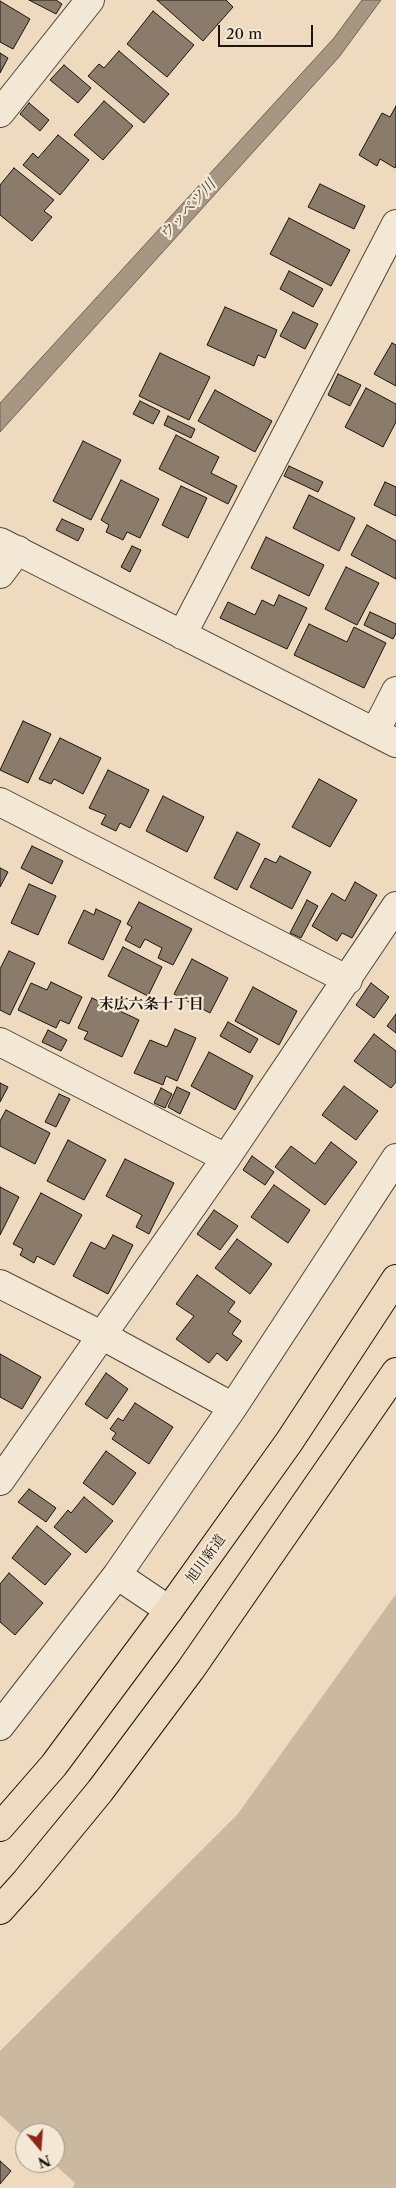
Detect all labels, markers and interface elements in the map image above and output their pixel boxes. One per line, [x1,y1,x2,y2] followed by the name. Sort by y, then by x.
[221,15,316,47] scale bar
[226,24,262,43] text: 20 m
[156,176,220,244] water label: ウッペツ川
[99,996,203,1014] district label: 末広六条十丁目
[183,1531,229,1587] street label: 旭川新道
[15,2123,65,2173] north arrow
[36,2151,53,2172] text: N

